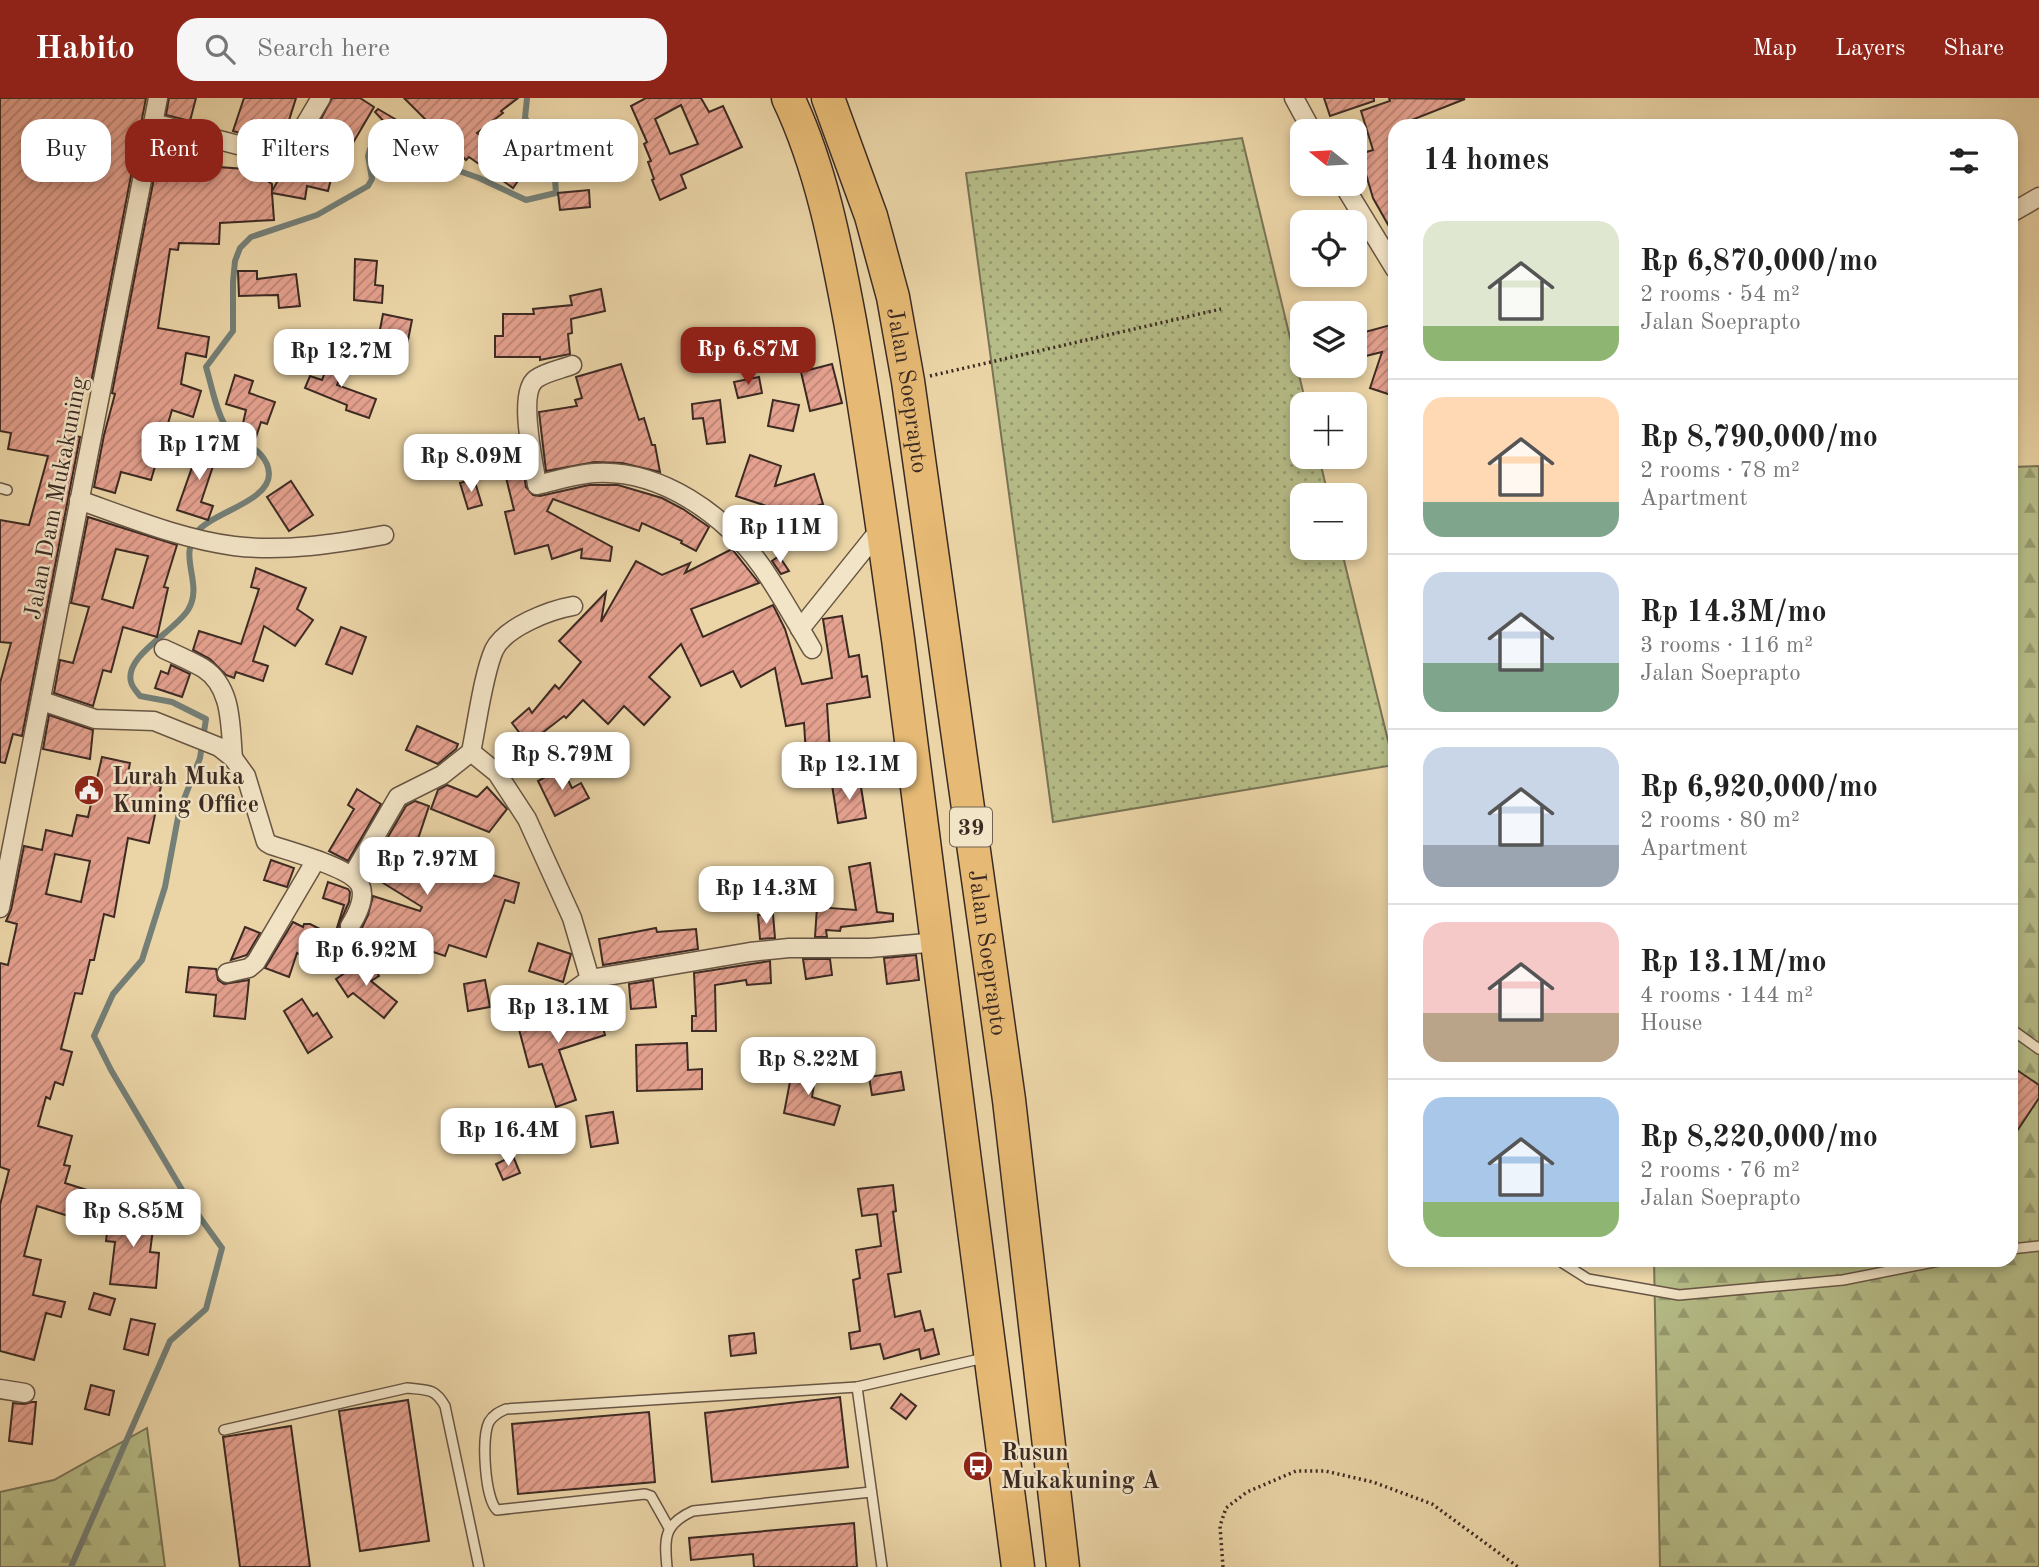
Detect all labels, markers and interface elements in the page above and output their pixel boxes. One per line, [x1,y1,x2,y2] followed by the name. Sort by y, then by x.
[177,18,667,81] search box
[201,30,239,68] icon: search
[35,33,135,66] text: Habito
[257,36,390,62] text: Search here
[1753,37,1797,61] text: Map
[1835,37,1905,61] text: Layers
[1943,37,2004,61] text: Share
[21,119,111,182] chip: Buy
[125,119,223,182] chip: Rent
[237,119,354,182] chip: Filters
[368,119,464,182] chip: New
[478,119,638,182] chip: Apartment
[1290,119,1367,196] north arrow
[1290,119,1367,560] map controls
[1945,142,1983,180] icon: filters
[1423,146,1549,176] text: 14 homes
[1290,210,1367,287] button: locate
[1640,247,1878,277] text: Rp 6,870,000/mo
[1479,249,1563,333] icon: home
[1640,283,1800,306] text: 2 rooms · 54 m²
[1290,301,1367,378] button: layers
[881,306,931,475] street label: Jalan Soeprapto
[1640,311,1801,334] text: Jalan Soeprapto
[676,328,820,387] pin: Rp 6.87M
[269,330,413,389] pin: Rp 12.7M
[697,338,799,361] text: Rp 6.87M
[290,340,392,363] text: Rp 12.7M
[22,375,92,622] street label: Jalan Dam Mukakuning
[1290,392,1367,469] button: +
[142,422,256,482] pin: Rp 17M
[1640,423,1878,453] text: Rp 8,790,000/mo
[1479,425,1563,509] icon: home
[158,433,240,456] text: Rp 17M
[399,434,543,494] pin: Rp 8.09M
[420,445,522,468] text: Rp 8.09M
[1640,459,1800,482] text: 2 rooms · 78 m²
[1290,483,1367,560] button: −
[1640,487,1748,510] text: Apartment
[723,505,837,565] pin: Rp 11M
[739,516,821,539] text: Rp 11M
[1640,598,1827,628] text: Rp 14.3M/mo
[1479,600,1563,684] icon: home
[1640,634,1813,657] text: 3 rooms · 116 m²
[1640,662,1801,685] text: Jalan Soeprapto
[490,732,634,792] pin: Rp 8.79M
[777,742,921,802] pin: Rp 12.1M
[511,743,613,766] text: Rp 8.79M
[798,753,900,776] text: Rp 12.1M
[112,766,259,818] place label: Lurah Muka Kuning Office
[72,773,106,807] public building icon: Lurah Muka Kuning Office
[1640,773,1878,803] text: Rp 6,920,000/mo
[1479,775,1563,859] icon: home
[950,807,992,846] road number: 39
[1640,809,1800,832] text: 2 rooms · 80 m²
[1640,837,1748,860] text: Apartment
[355,838,499,897] pin: Rp 7.97M
[376,848,478,871] text: Rp 7.97M
[694,866,838,926] pin: Rp 14.3M
[963,868,1010,1037] street label: Jalan Soeprapto
[715,877,817,900] text: Rp 14.3M
[294,928,438,988] pin: Rp 6.92M
[315,939,417,962] text: Rp 6.92M
[1640,948,1827,978] text: Rp 13.1M/mo
[1479,950,1563,1034] icon: home
[1640,984,1813,1007] text: 4 rooms · 144 m²
[486,986,630,1045] pin: Rp 13.1M
[507,996,609,1019] text: Rp 13.1M
[1640,1012,1702,1035] text: House
[736,1038,880,1097] pin: Rp 8.22M
[757,1048,859,1071] text: Rp 8.22M
[436,1108,580,1168] pin: Rp 16.4M
[457,1119,559,1142] text: Rp 16.4M
[1640,1123,1878,1153] text: Rp 8,220,000/mo
[1479,1125,1563,1209] icon: home
[1640,1159,1800,1182] text: 2 rooms · 76 m²
[1640,1187,1801,1210] text: Jalan Soeprapto
[61,1190,205,1249] pin: Rp 8.85M
[82,1200,184,1223] text: Rp 8.85M
[1001,1442,1160,1494] place label: Rusun Mukakuning A
[961,1449,995,1483] bus stop icon: Rusun Mukakuning A

